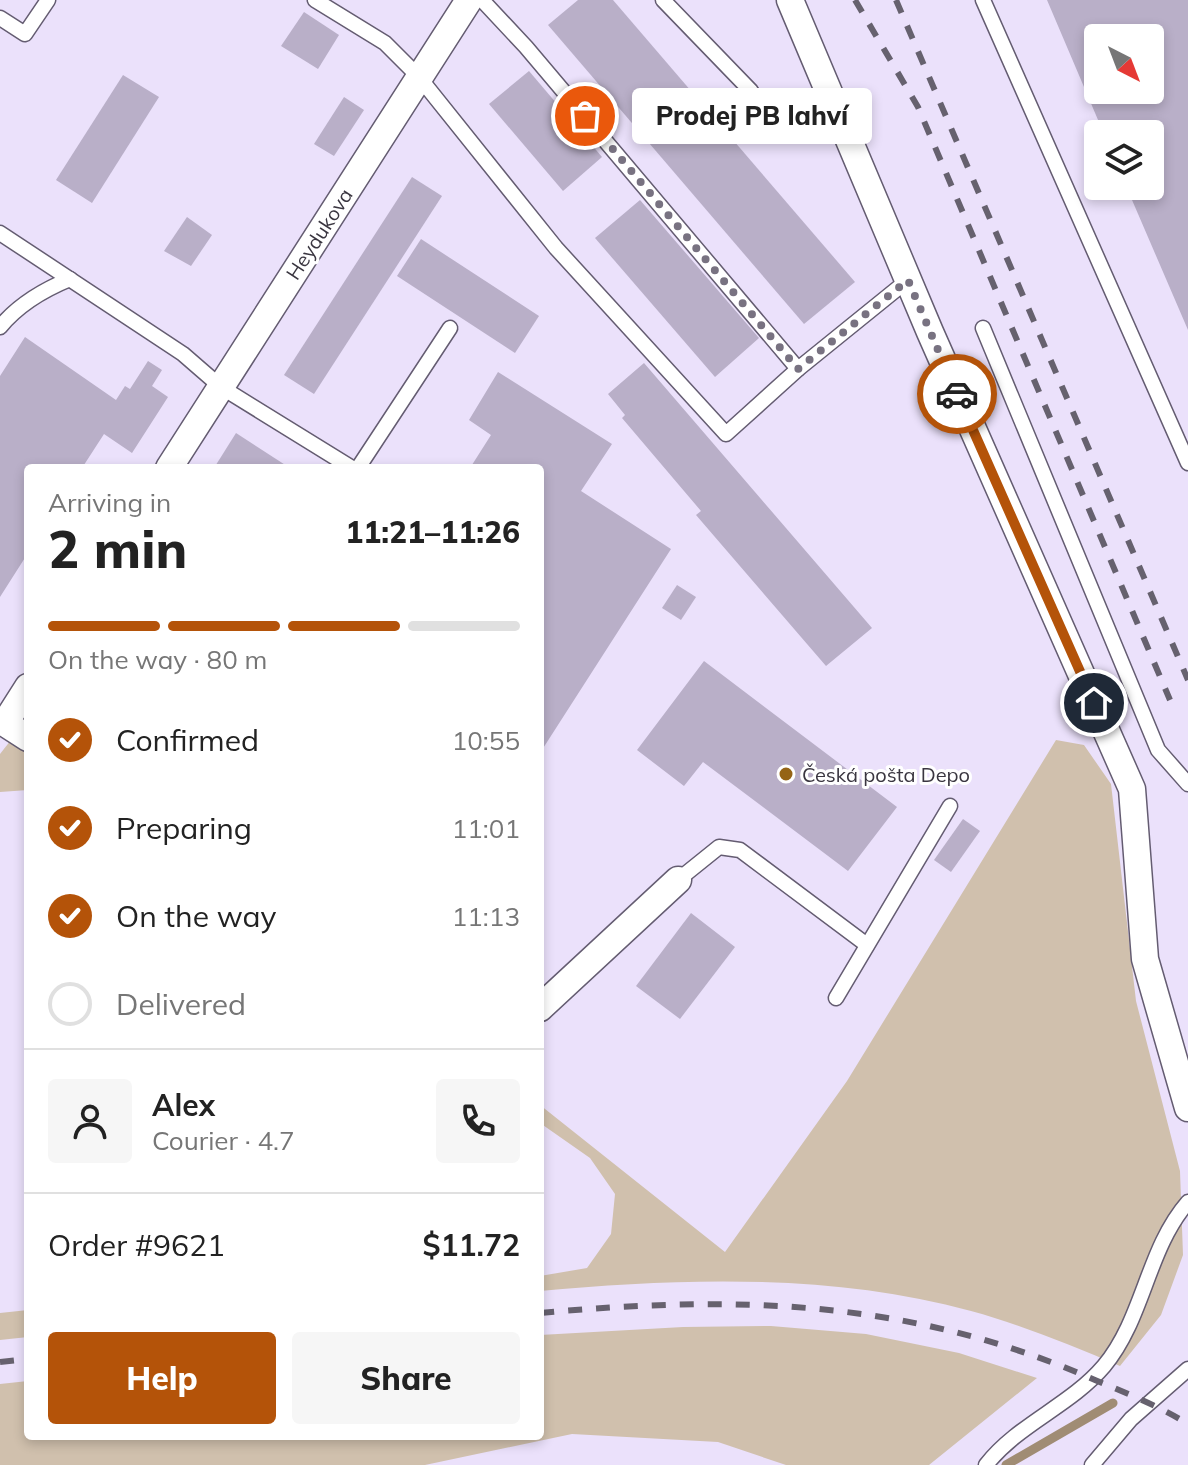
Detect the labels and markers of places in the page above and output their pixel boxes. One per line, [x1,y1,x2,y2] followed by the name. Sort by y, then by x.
[551,82,619,150] pin
[633,88,873,144] callout: Prodej PB lahví
[1060,669,1128,737] pin
[802,762,970,787] place label: Česká pošta Depo
[777,765,795,783] marker: Česká pošta Depo

